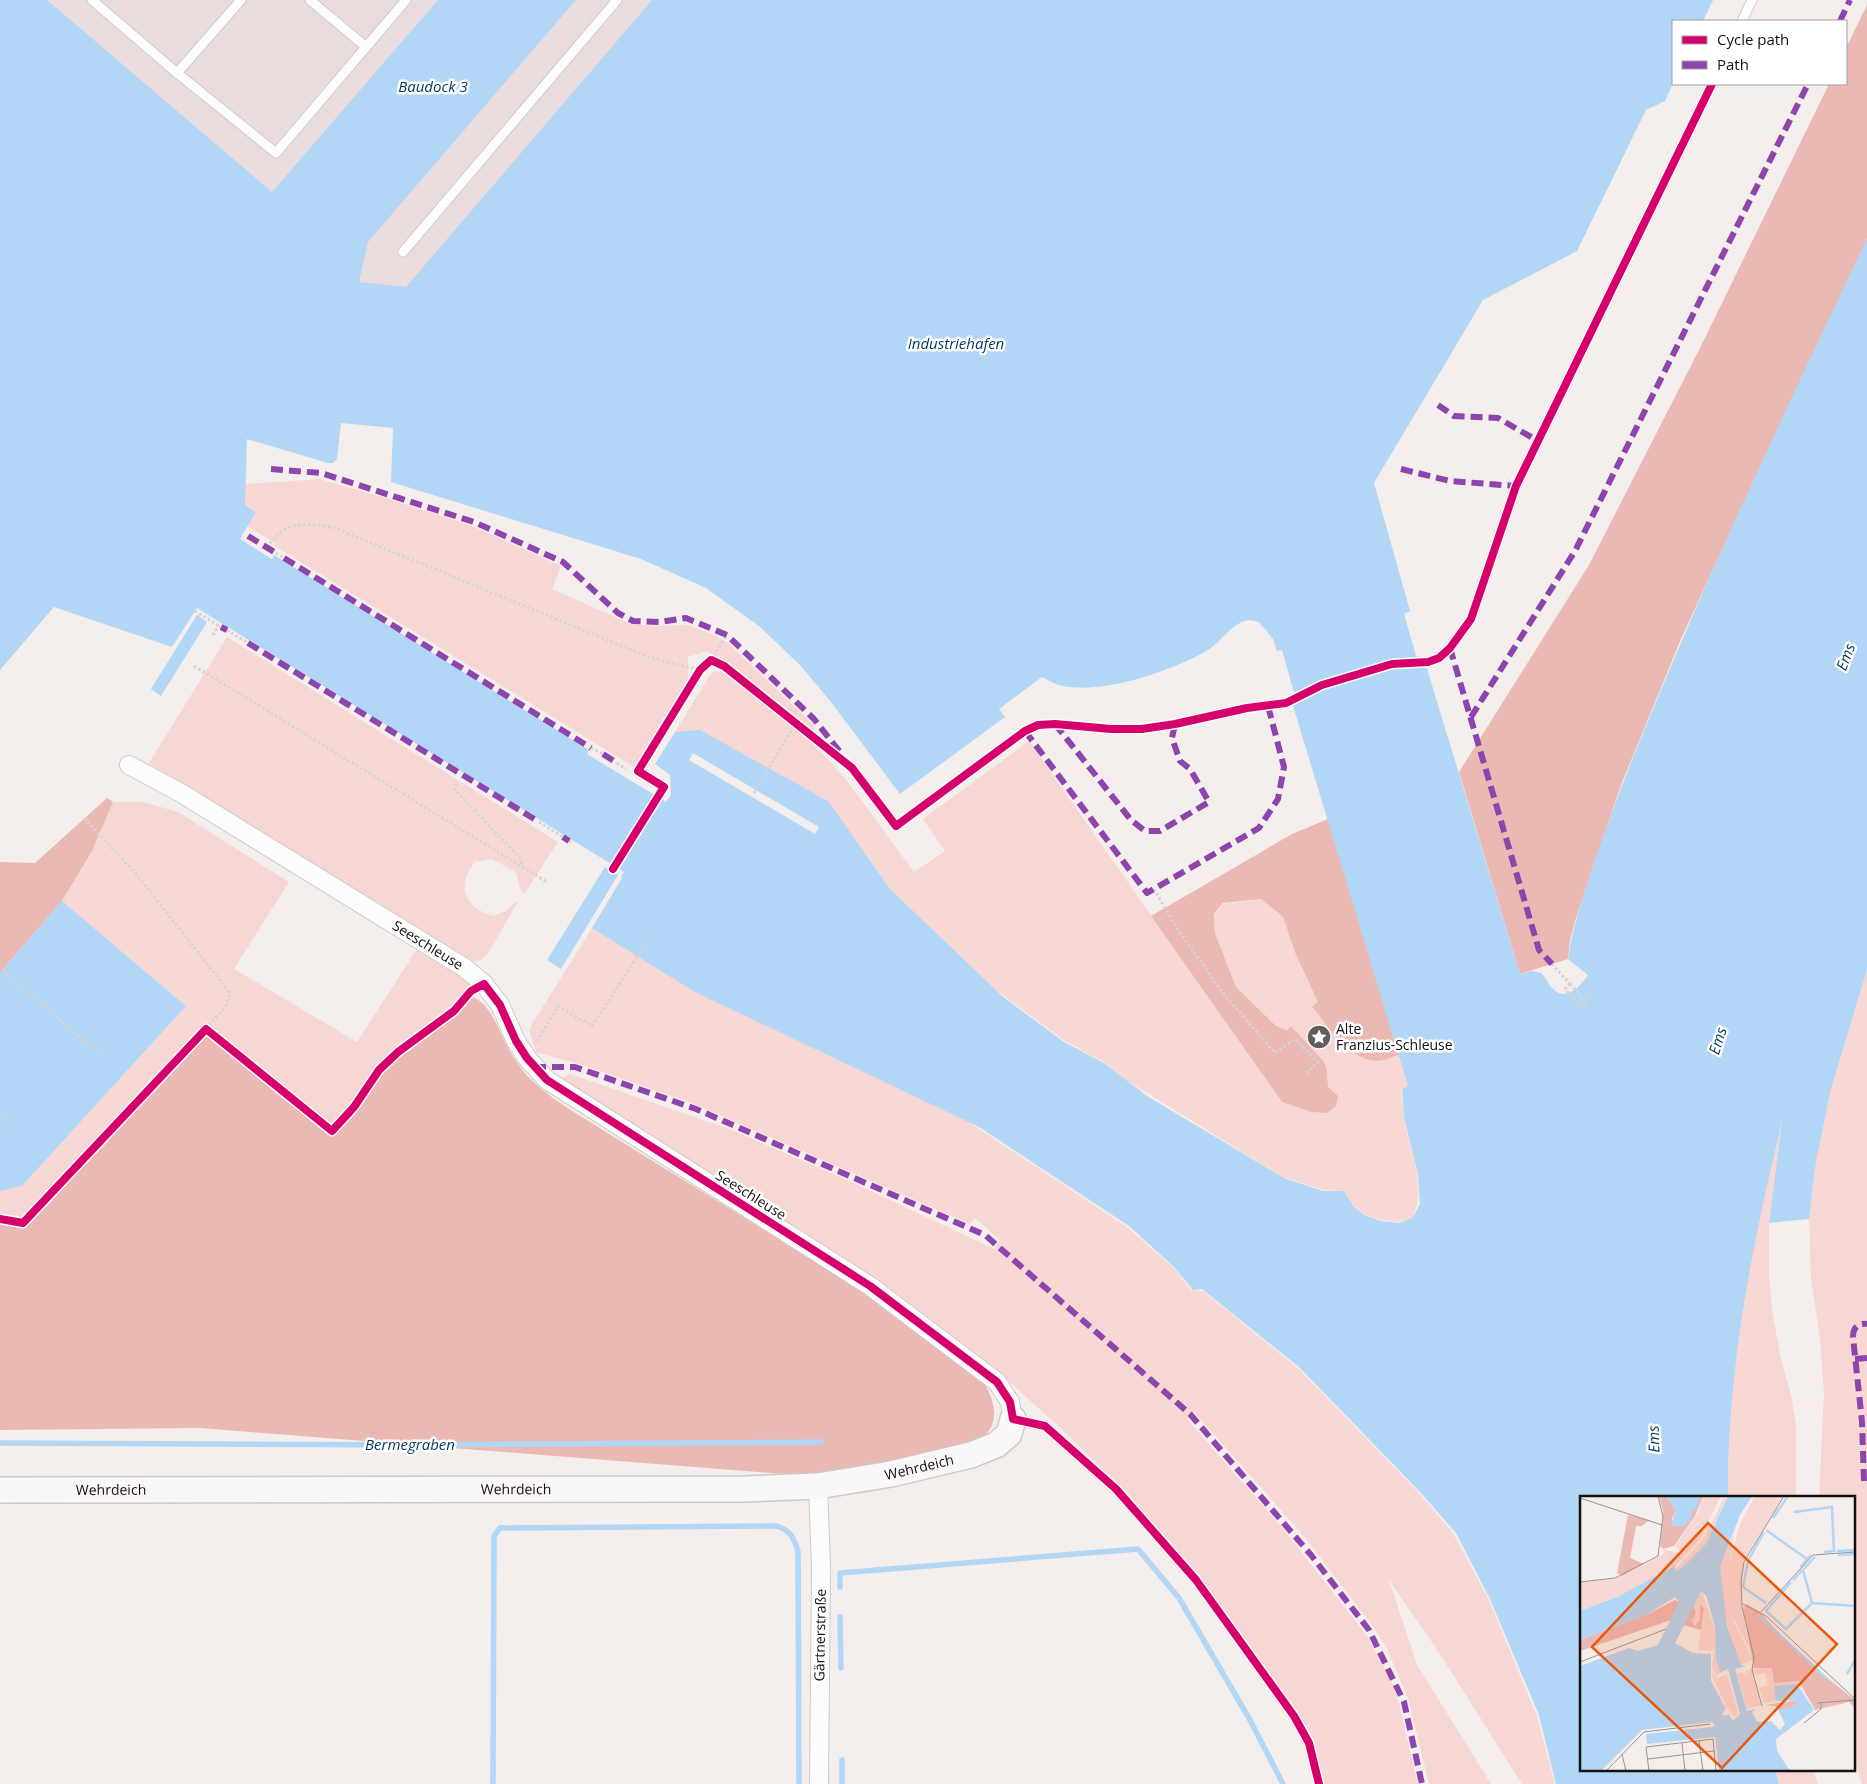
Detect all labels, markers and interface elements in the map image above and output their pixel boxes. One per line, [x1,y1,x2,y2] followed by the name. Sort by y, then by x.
[1672,20,1847,85] legend
[1717,29,1789,49] text: Cycle path
[1717,54,1749,74] text: Path
[398,76,468,96] water label: Baudock 3
[908,333,1004,353] water label: Industriehafen
[1831,640,1859,673] water label: Ems
[389,916,467,974] street label: Seeschleuse
[1336,1019,1453,1054] place label: Alte Franzius-Schleuse
[1306,1024,1332,1050] place icon: Alte Franzius-Schleuse
[1703,1024,1731,1057] water label: Ems
[712,1165,790,1224] street label: Seeschleuse
[1643,1425,1663,1453] water label: Ems
[365,1434,455,1454] water label: Bermegraben
[883,1449,956,1484] street label: Wehrdeich
[481,1479,551,1498] street label: Wehrdeich
[76,1480,146,1499] street label: Wehrdeich
[1580,1496,1854,1772] inset map
[809,1588,830,1681] street label: Gärtnerstraße

